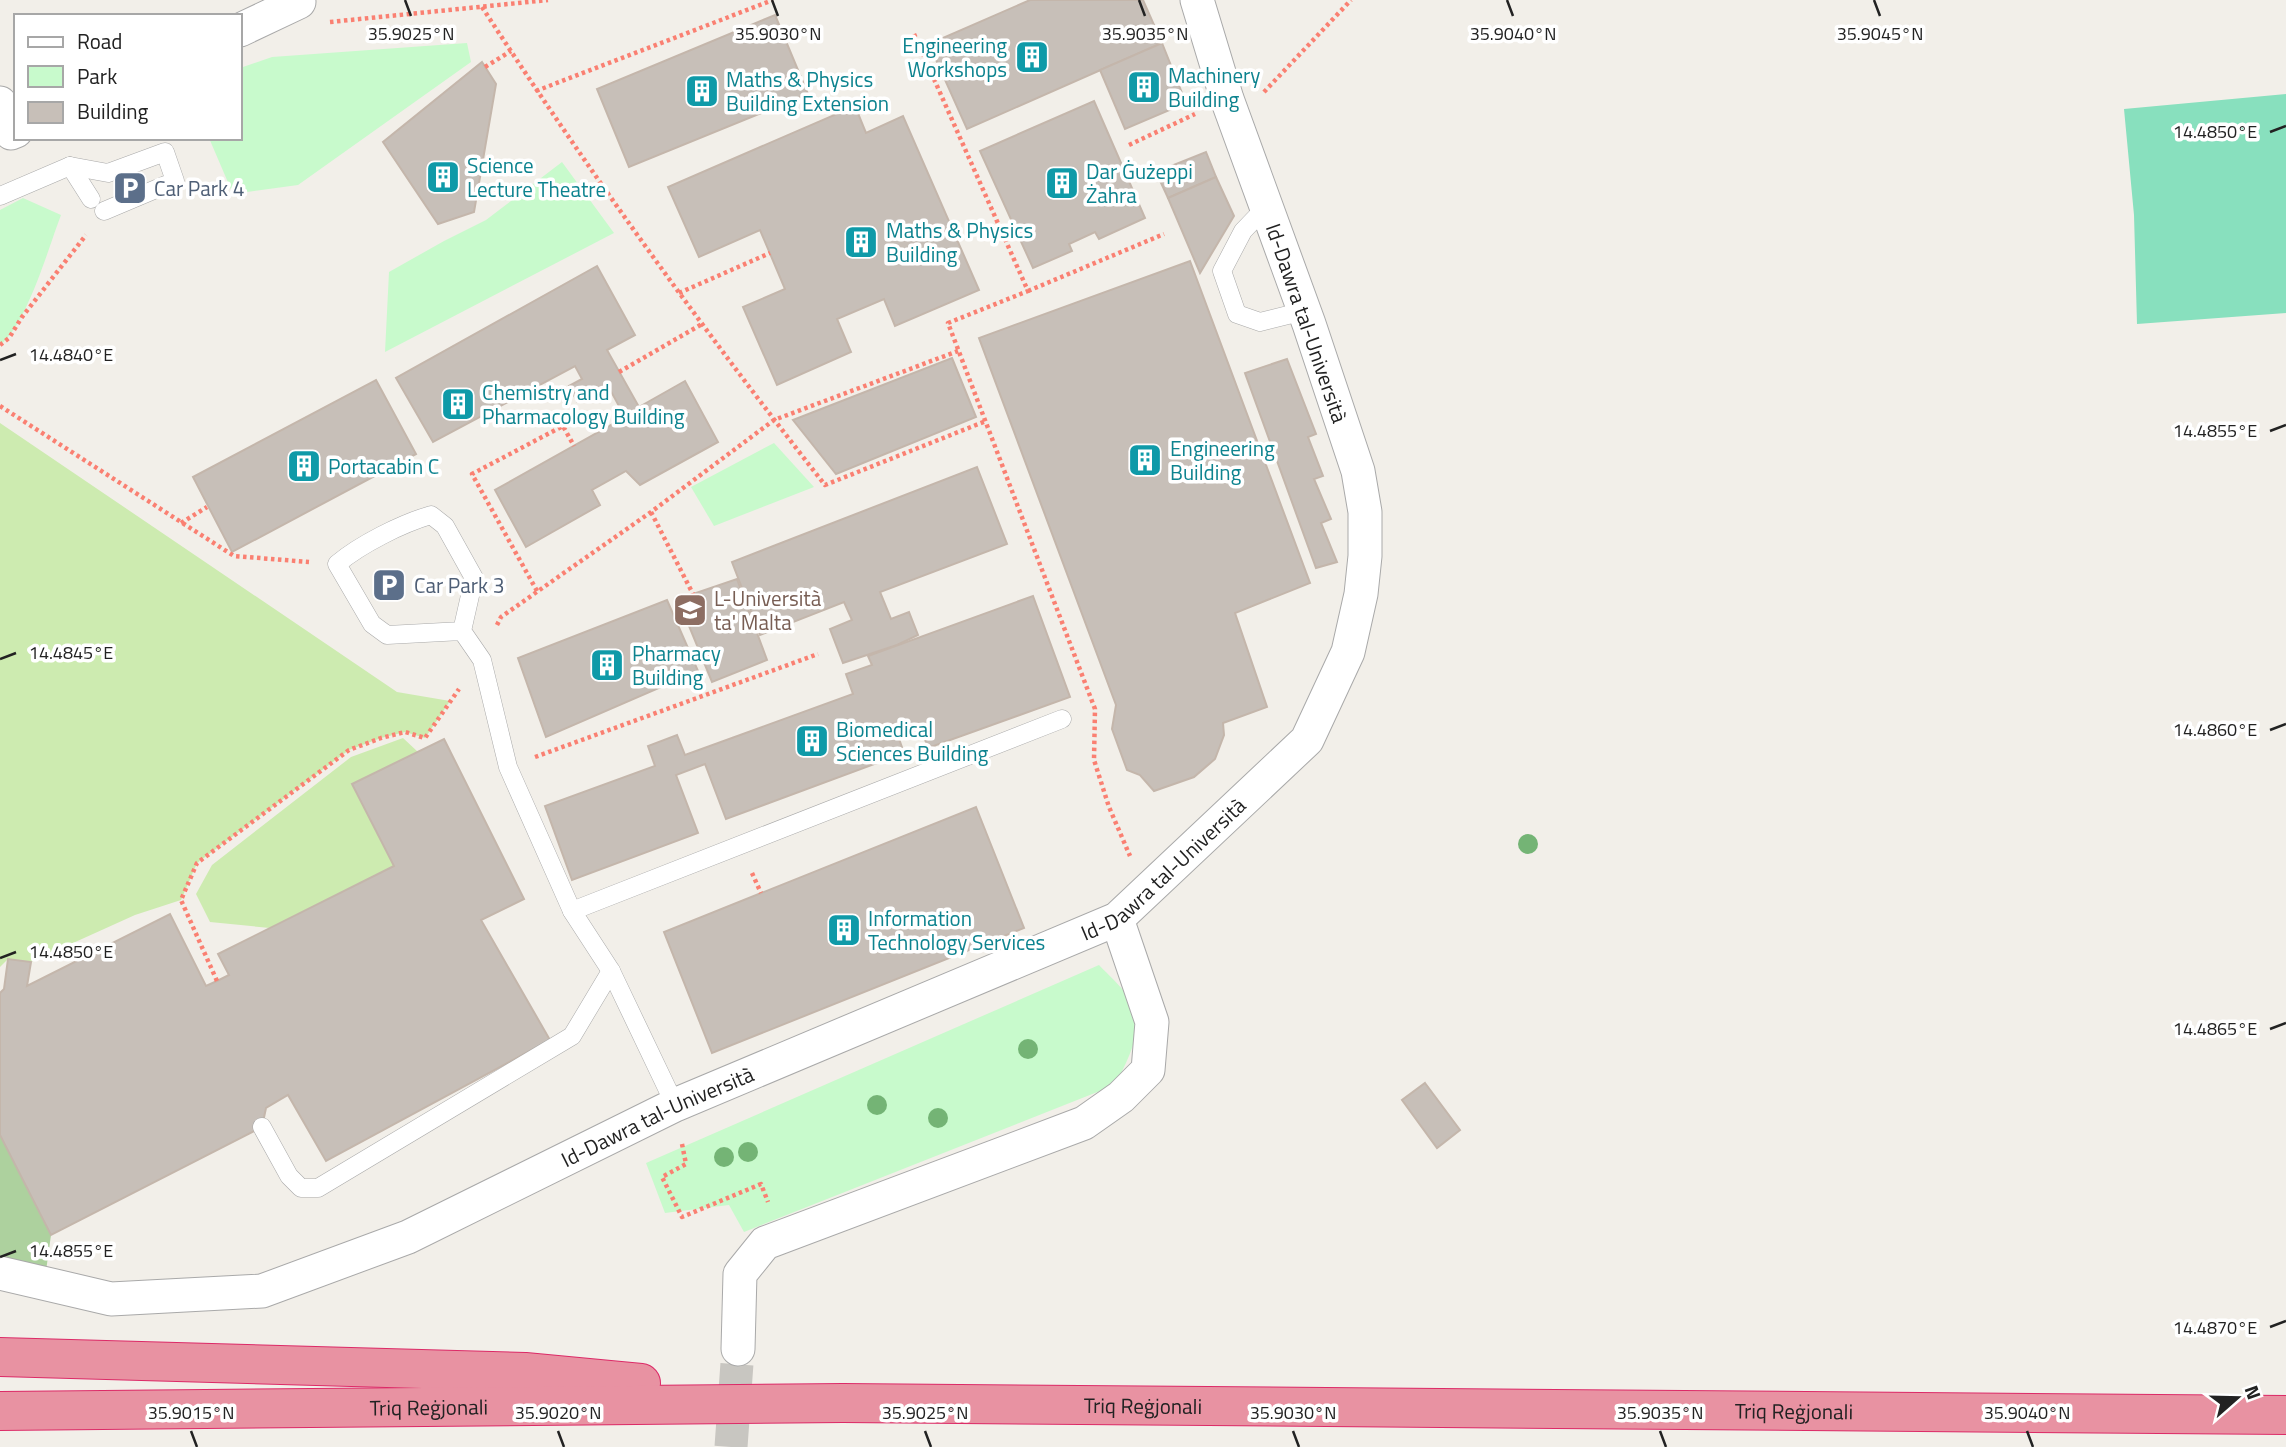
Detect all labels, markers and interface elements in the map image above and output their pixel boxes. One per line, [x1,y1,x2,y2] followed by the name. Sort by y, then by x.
[14,14,242,140] legend
[368,20,454,47] text: 35.9025°N
[735,20,821,47] text: 35.9030°N
[1102,20,1188,47] text: 35.9035°N
[1470,20,1556,47] text: 35.9040°N
[1837,20,1923,47] text: 35.9045°N
[77,25,122,57] text: Road
[902,29,1007,85] place label: Engineering Workshops
[1013,38,1051,76] building icon: Engineering Workshops
[1168,59,1260,115] place label: Machinery Building
[77,60,117,92] text: Park
[726,63,889,119] place label: Maths & Physics Building Extension
[1125,68,1163,106] building icon: Machinery Building
[683,72,721,110] building icon: Maths & Physics Building Extension
[77,95,149,127] text: Building
[2173,118,2257,145] text: 14.4850°E
[467,149,606,205] place label: Science Lecture Theatre
[1086,155,1193,211] place label: Dar Ġużeppi Żahra
[424,158,462,196] building icon: Science Lecture Theatre
[1043,164,1081,202] building icon: Dar Ġużeppi Żahra
[111,169,149,207] parking icon: Car Park 4
[154,172,244,204] place label: Car Park 4
[886,214,1033,270] place label: Maths & Physics Building
[1258,219,1356,428] street label: Id-Dawra tal-Università
[842,223,880,261] building icon: Maths & Physics Building
[29,341,113,368] text: 14.4840°E
[482,376,685,432] place label: Chemistry and Pharmacology Building
[439,385,477,423] building icon: Chemistry and Pharmacology Building
[2173,417,2257,444] text: 14.4855°E
[1170,432,1275,488] place label: Engineering Building
[1126,441,1164,479] building icon: Engineering Building
[285,447,323,485] building icon: Portacabin C
[328,450,439,482] place label: Portacabin C
[370,566,408,604] parking icon: Car Park 3
[414,569,504,601] place label: Car Park 3
[714,582,822,638] place label: L-Università ta' Malta
[671,591,709,629] school or university icon: L-Università ta' Malta
[632,637,721,693] place label: Pharmacy Building
[29,639,113,666] text: 14.4845°E
[588,646,626,684] building icon: Pharmacy Building
[836,713,989,769] place label: Biomedical Sciences Building
[2173,716,2257,743] text: 14.4860°E
[793,722,831,760] building icon: Biomedical Sciences Building
[1076,789,1253,948] street label: Id-Dawra tal-Università
[868,902,1045,958] place label: Information Technology Services
[825,911,863,949] building icon: Information Technology Services
[29,938,113,965] text: 14.4850°E
[2173,1015,2257,1042] text: 14.4865°E
[555,1058,759,1175] street label: Id-Dawra tal-Università
[29,1237,113,1264] text: 14.4855°E
[2173,1314,2257,1341] text: 14.4870°E
[2202,1363,2272,1433] north arrow
[2238,1381,2269,1403] text: N
[1084,1389,1202,1422] street label: Triq Reġjonali
[370,1390,488,1423] street label: Triq Reġjonali
[1735,1394,1853,1427] street label: Triq Reġjonali
[148,1399,234,1426] text: 35.9015°N
[515,1399,601,1426] text: 35.9020°N
[882,1399,968,1426] text: 35.9025°N
[1250,1399,1336,1426] text: 35.9030°N
[1617,1399,1703,1426] text: 35.9035°N
[1984,1399,2070,1426] text: 35.9040°N

